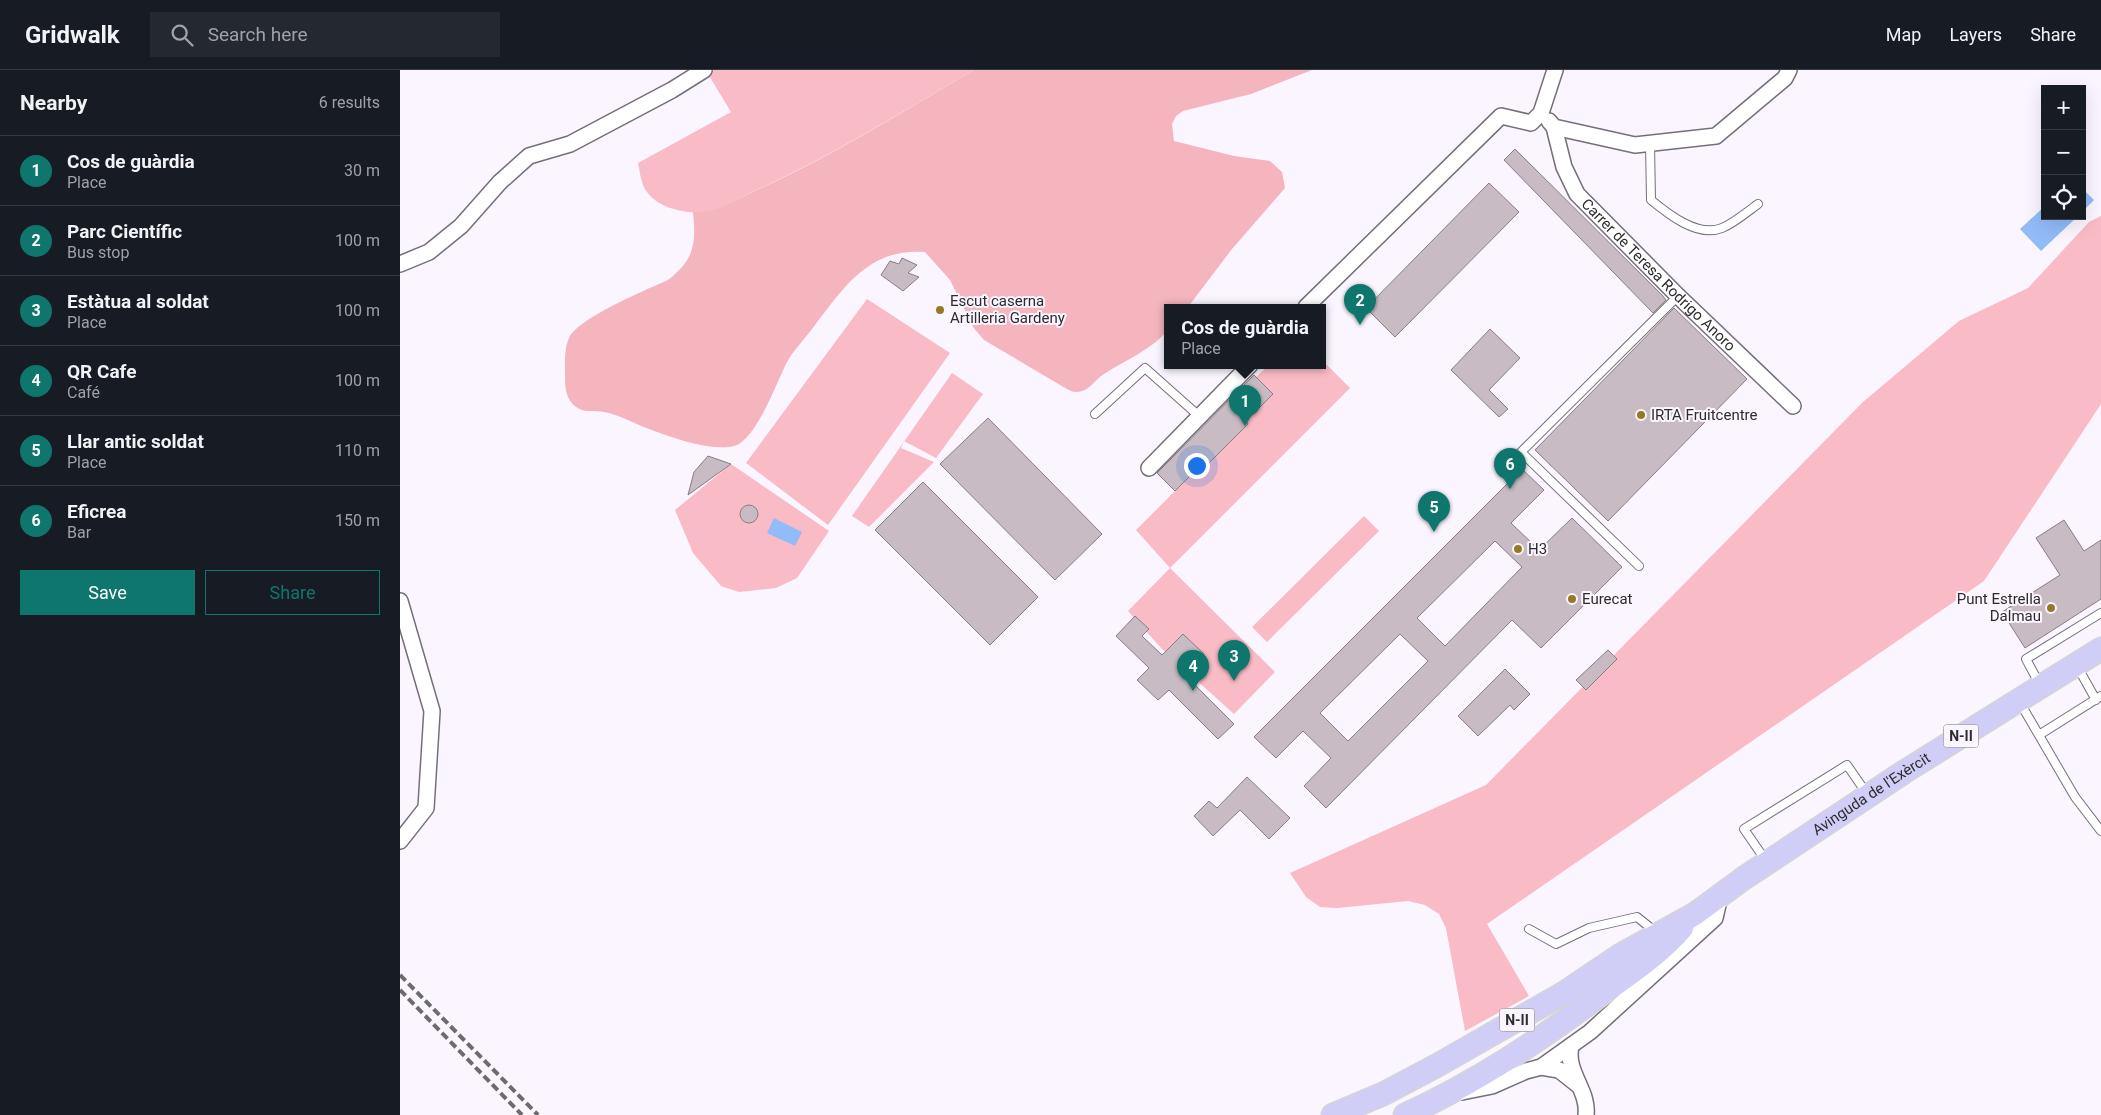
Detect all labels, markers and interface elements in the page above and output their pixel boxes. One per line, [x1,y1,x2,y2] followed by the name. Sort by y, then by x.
[150,12,500,57] search box
[25,21,120,49] text: Gridwalk
[168,21,196,49] icon: search
[208,23,308,46] text: Search here
[1886,24,1921,45] text: Map
[1949,24,2002,45] text: Layers
[2030,24,2076,45] text: Share
[2041,85,2086,220] map controls
[2041,85,2086,130] button: +
[20,91,87,115] text: Nearby
[319,93,380,112] text: 6 results
[2041,130,2086,175] button: −
[67,150,195,173] text: Cos de guàrdia
[31,161,41,180] text: 1
[344,161,380,180] text: 30 m
[67,173,107,192] text: Place
[2041,175,2086,220] button: locate
[1578,195,1739,355] street label: Carrer de Teresa Rodrigo Anoro
[67,220,182,243] text: Parc Científic
[31,231,41,250] text: 2
[335,231,380,250] text: 100 m
[67,243,129,262] text: Bus stop
[1344,284,1376,325] pin: 2
[67,290,209,313] text: Estàtua al soldat
[950,292,1065,327] place label: Escut caserna Artilleria Gardeny
[31,301,41,320] text: 3
[335,301,380,320] text: 100 m
[934,304,946,316] marker: Escut caserna Artilleria Gardeny
[1164,304,1326,369] popup
[67,313,107,332] text: Place
[1181,316,1309,339] text: Cos de guàrdia
[1181,339,1221,358] text: Place
[67,360,136,383] text: QR Cafe
[31,371,41,390] text: 4
[335,371,380,390] text: 100 m
[67,383,100,402] text: Café
[1229,385,1261,426] pin: 1
[1651,406,1758,424] place label: IRTA Fruitcentre
[1635,409,1647,421] marker: IRTA Fruitcentre
[67,430,204,453] text: Llar antic soldat
[31,441,41,460] text: 5
[335,441,380,460] text: 110 m
[1494,448,1526,489] pin: 6
[67,453,107,472] text: Place
[1184,453,1210,479] your location
[1418,491,1450,532] pin: 5
[67,500,126,523] text: Eficrea
[31,511,41,530] text: 6
[335,511,380,530] text: 150 m
[67,523,91,542] text: Bar
[1528,540,1547,558] place label: H3
[1512,543,1524,555] marker: H3
[20,570,195,615] button: Save
[205,570,380,615] button: Share
[1582,590,1633,608] place label: Eurecat
[1957,590,2041,625] place label: Punt Estrella Dalmau
[1566,593,1578,605] marker: Eurecat
[2045,602,2057,614] marker: Punt Estrella Dalmau
[1218,640,1250,681] pin: 3
[1177,650,1209,691] pin: 4
[1944,724,1978,748] road number: N-II
[1809,749,1934,839] street label: Avinguda de l'Exèrcit
[1500,1008,1534,1032] road number: N-II

